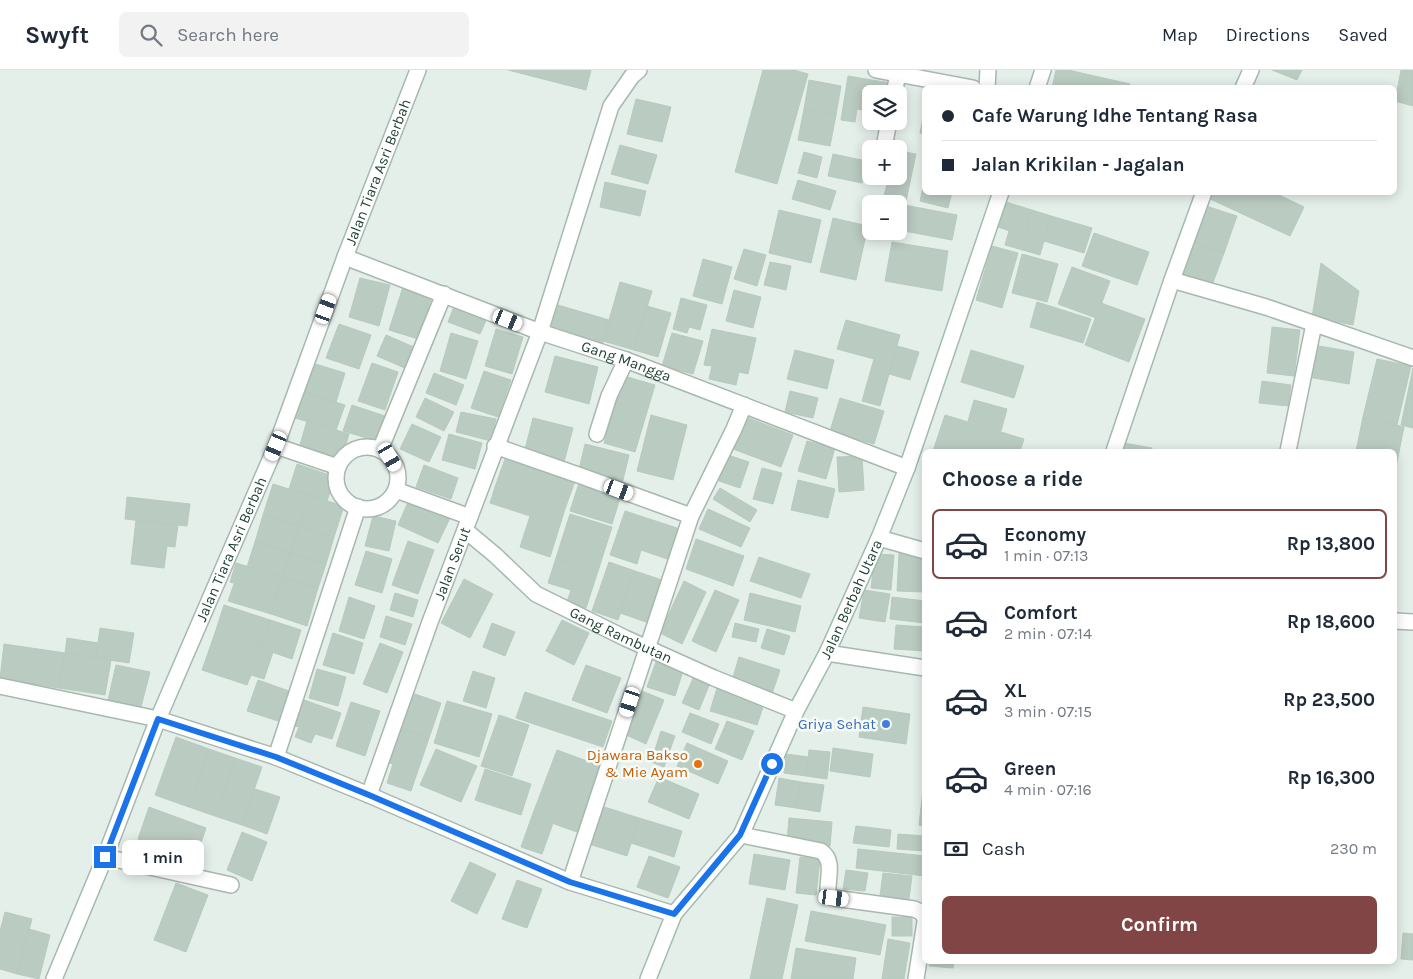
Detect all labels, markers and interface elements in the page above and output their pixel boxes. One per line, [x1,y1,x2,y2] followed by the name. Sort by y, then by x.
[119,12,469,57] search box
[25,21,89,49] text: Swyft
[137,21,165,49] icon: search
[177,24,279,46] text: Search here
[1162,24,1198,46] text: Map
[1226,24,1310,46] text: Directions
[1338,24,1388,46] text: Saved
[862,85,907,240] map controls
[862,85,907,130] button: layers
[342,96,415,248] street label: Jalan Tiara Asri Berbah
[972,105,1258,127] text: Cafe Warung Idhe Tentang Rasa
[862,140,907,185] button: +
[972,154,1185,176] text: Jalan Krikilan - Jagalan
[862,195,907,240] button: −
[313,292,338,326] car
[491,307,524,333] car
[579,337,674,386] street label: Gang Mangga
[263,429,288,463] car
[376,440,403,474] car
[942,466,1083,492] text: Choose a ride
[192,474,271,624] street label: Jalan Tiara Asri Berbah
[602,478,635,502] car
[944,522,989,567] icon: car
[430,524,474,602] street label: Jalan Serut
[1004,524,1086,546] text: Economy
[1287,533,1375,555] text: Rp 13,800
[816,537,886,662] street label: Jalan Berbah Utara
[1004,546,1088,565] text: 1 min · 07:13
[944,600,989,645] icon: car
[1004,602,1078,624] text: Comfort
[567,603,675,667] street label: Gang Rambutan
[1287,611,1375,633] text: Rp 18,600
[1004,624,1092,643] text: 2 min · 07:14
[944,678,989,723] icon: car
[1004,680,1026,702] text: XL
[618,685,641,719] car
[1283,689,1375,711] text: Rp 23,500
[1004,702,1092,721] text: 3 min · 07:15
[798,715,876,733] place label: Griya Sehat
[880,718,892,730] marker: Griya Sehat
[587,746,688,781] place label: Djawara Bakso & Mie Ayam
[761,753,783,775] route start
[944,756,989,801] icon: car
[692,758,704,770] marker: Djawara Bakso & Mie Ayam
[1004,758,1056,780] text: Green
[1287,767,1375,789] text: Rp 16,300
[1004,780,1092,799] text: 4 min · 07:16
[942,835,970,863] icon: cash
[982,838,1026,860] text: Cash
[1330,839,1377,858] text: 230 m
[122,840,205,874] callout: 1 min
[94,846,116,868] route end
[143,848,183,867] text: 1 min
[818,889,849,907] car
[942,896,1377,954] button: Confirm

